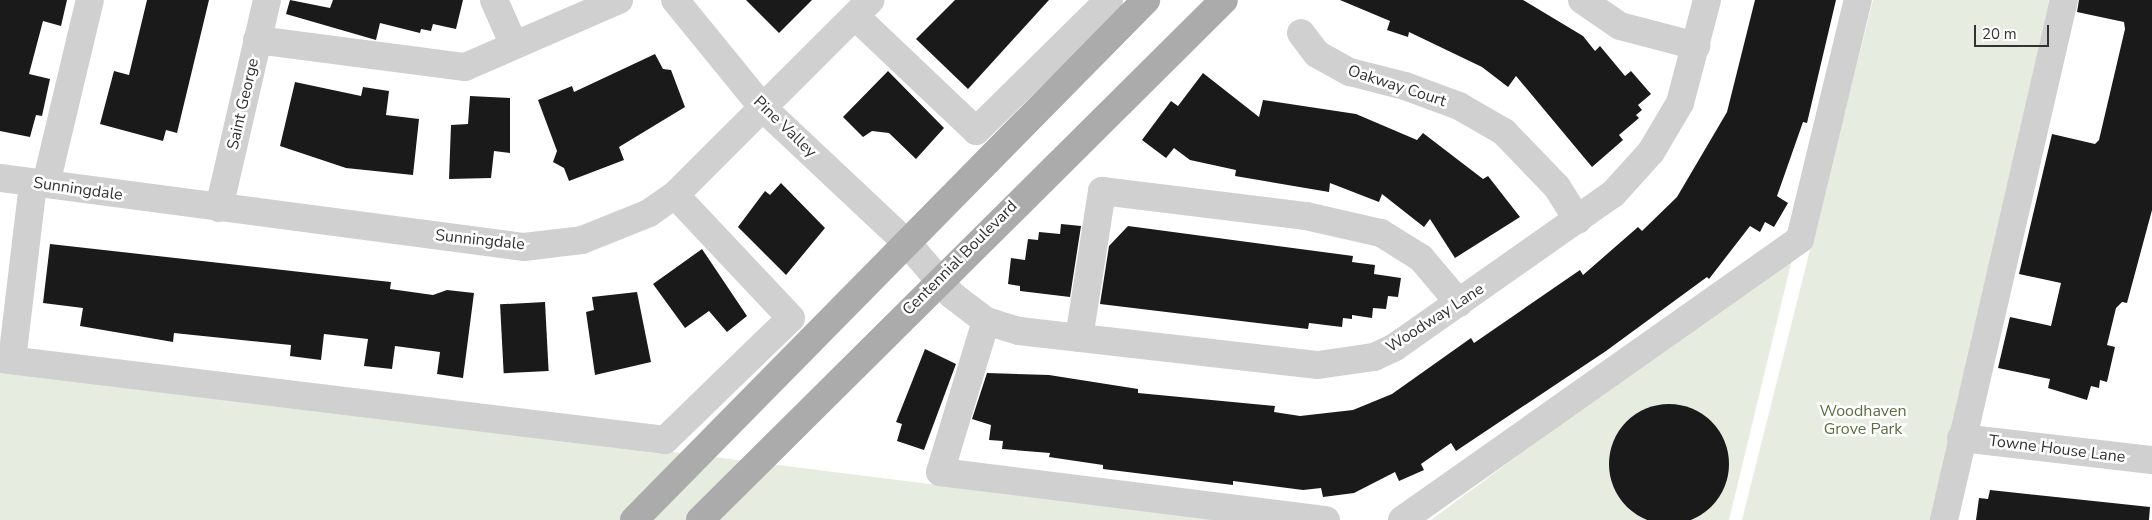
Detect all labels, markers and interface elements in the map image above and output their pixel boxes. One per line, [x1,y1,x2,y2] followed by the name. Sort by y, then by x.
[1977,15,2052,47] scale bar
[1982,24,2017,44] text: 20 m
[223,56,263,152] street label: Saint George
[1345,61,1449,111] street label: Oakway Court
[749,92,821,162] street label: Pine Valley
[32,173,124,205] street label: Sunningdale
[899,197,1021,319] street label: Centennial Boulevard
[434,226,526,254] street label: Sunningdale
[1383,279,1487,357] street label: Woodway Lane
[1819,401,1907,439] park label: Woodhaven Grove Park
[1988,431,2126,467] street label: Towne House Lane

